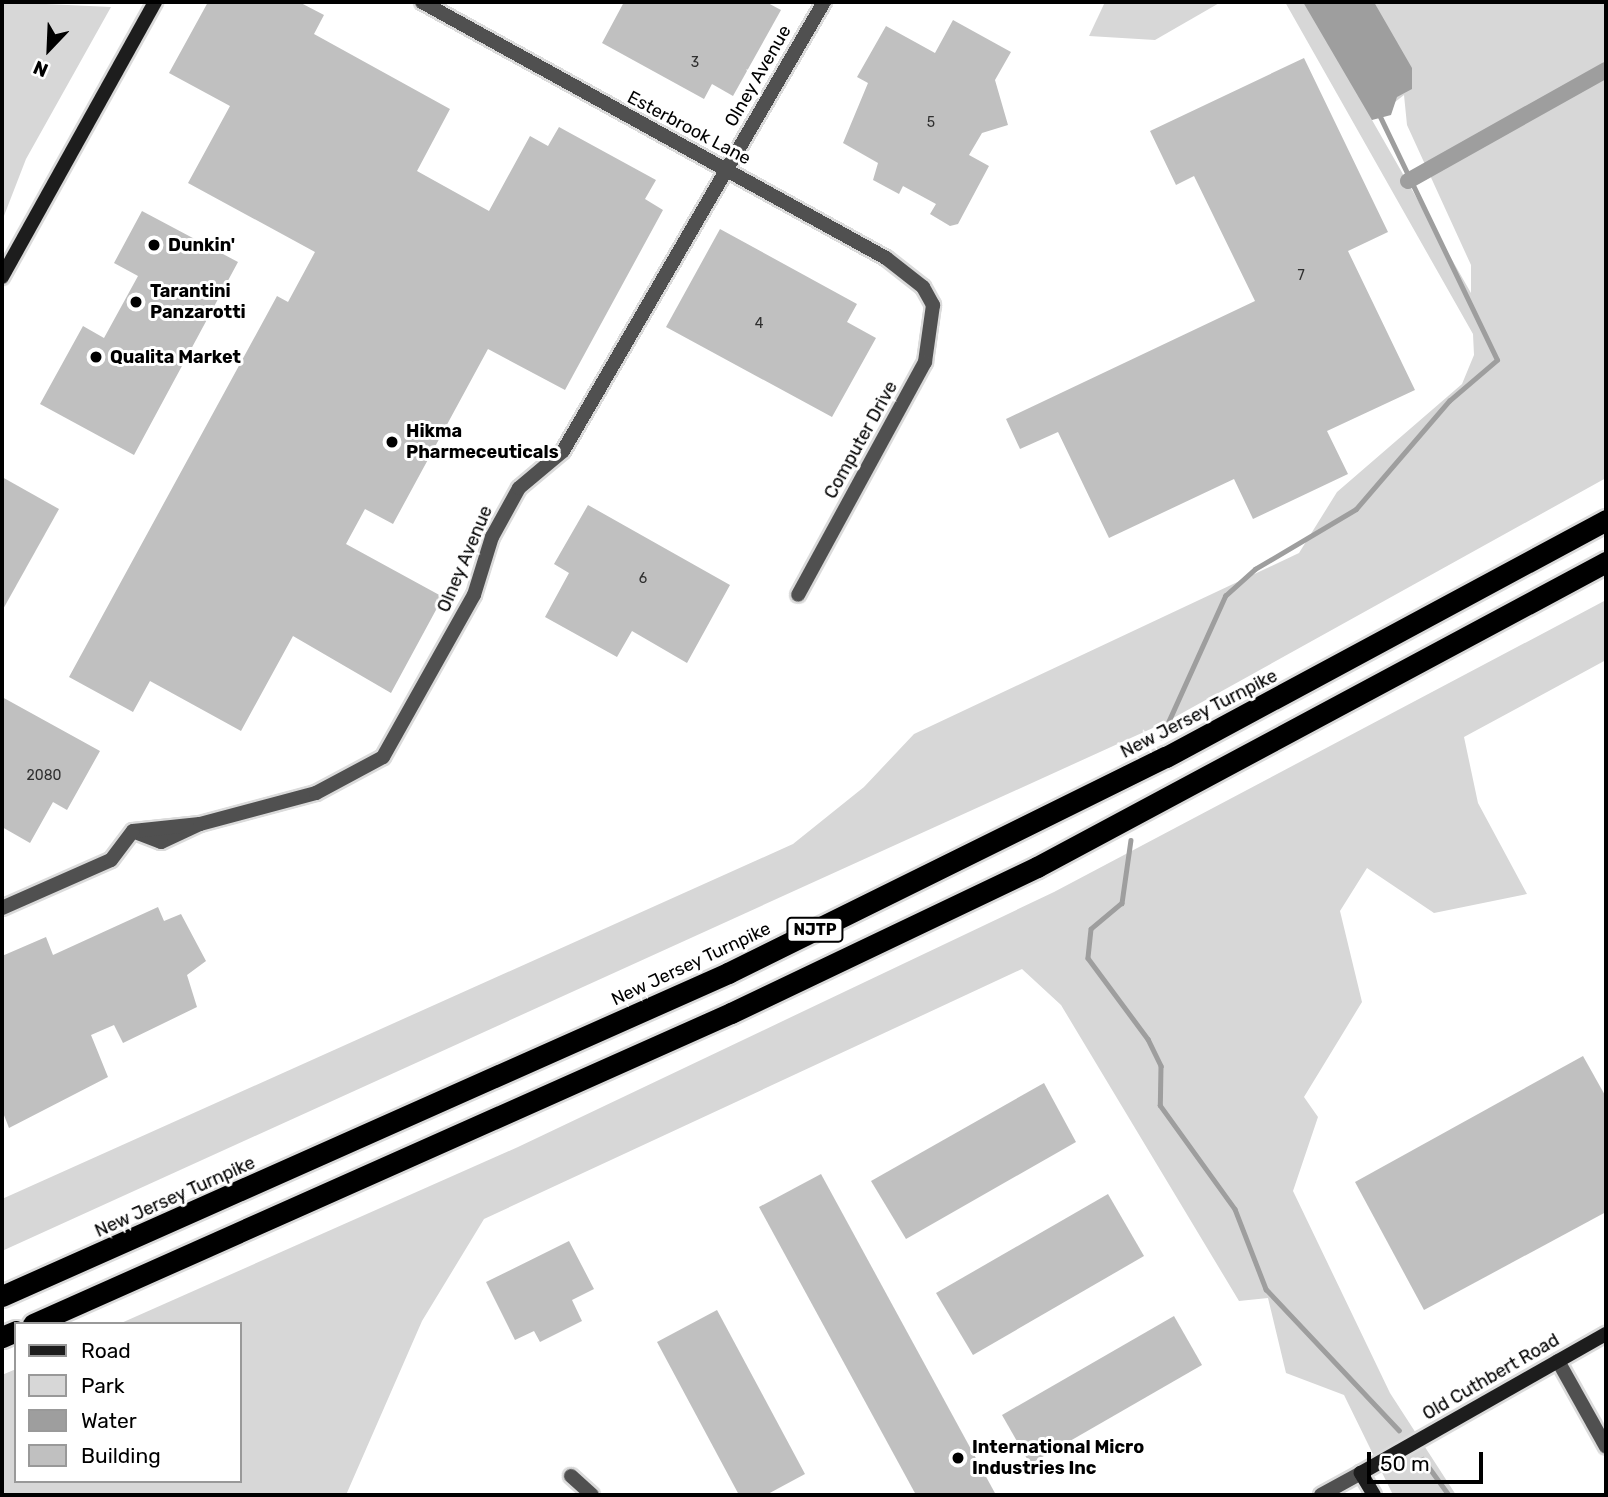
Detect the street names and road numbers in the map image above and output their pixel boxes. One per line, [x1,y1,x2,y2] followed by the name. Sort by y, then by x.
[720,21,796,131] street label: Olney Avenue
[624,86,754,170] street label: Esterbrook Lane
[820,377,902,503] street label: Computer Drive
[433,502,497,616] street label: Olney Avenue
[1116,665,1282,763] street label: New Jersey Turnpike
[607,917,775,1011] street label: New Jersey Turnpike
[785,918,845,942] road number: NJTP
[91,1152,259,1242] street label: New Jersey Turnpike
[1419,1329,1563,1425] street label: Old Cuthbert Road

